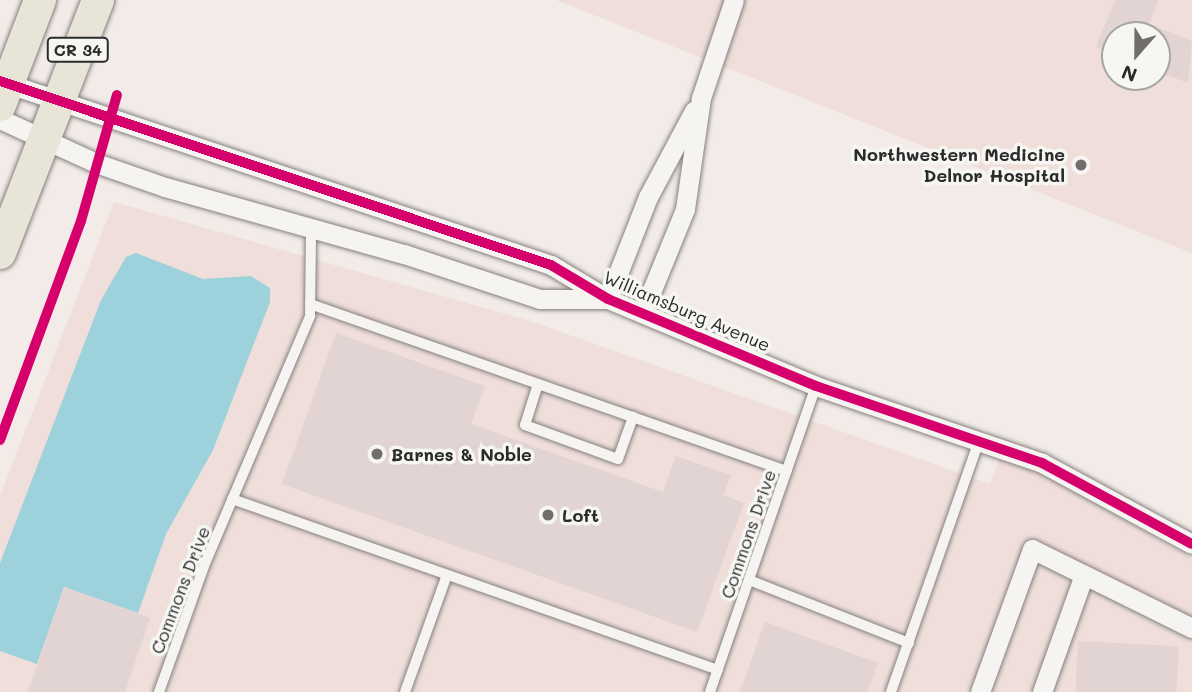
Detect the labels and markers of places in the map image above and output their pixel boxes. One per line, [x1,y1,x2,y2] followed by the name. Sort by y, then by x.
[853,144,1065,186] place label: Northwestern Medicine Delnor Hospital
[1071,155,1091,175] marker: Northwestern Medicine Delnor Hospital
[391,443,532,465] place label: Barnes & Noble
[369,446,385,462] marker: Barnes & Noble
[562,504,599,526] place label: Loft
[540,507,556,523] marker: Loft

